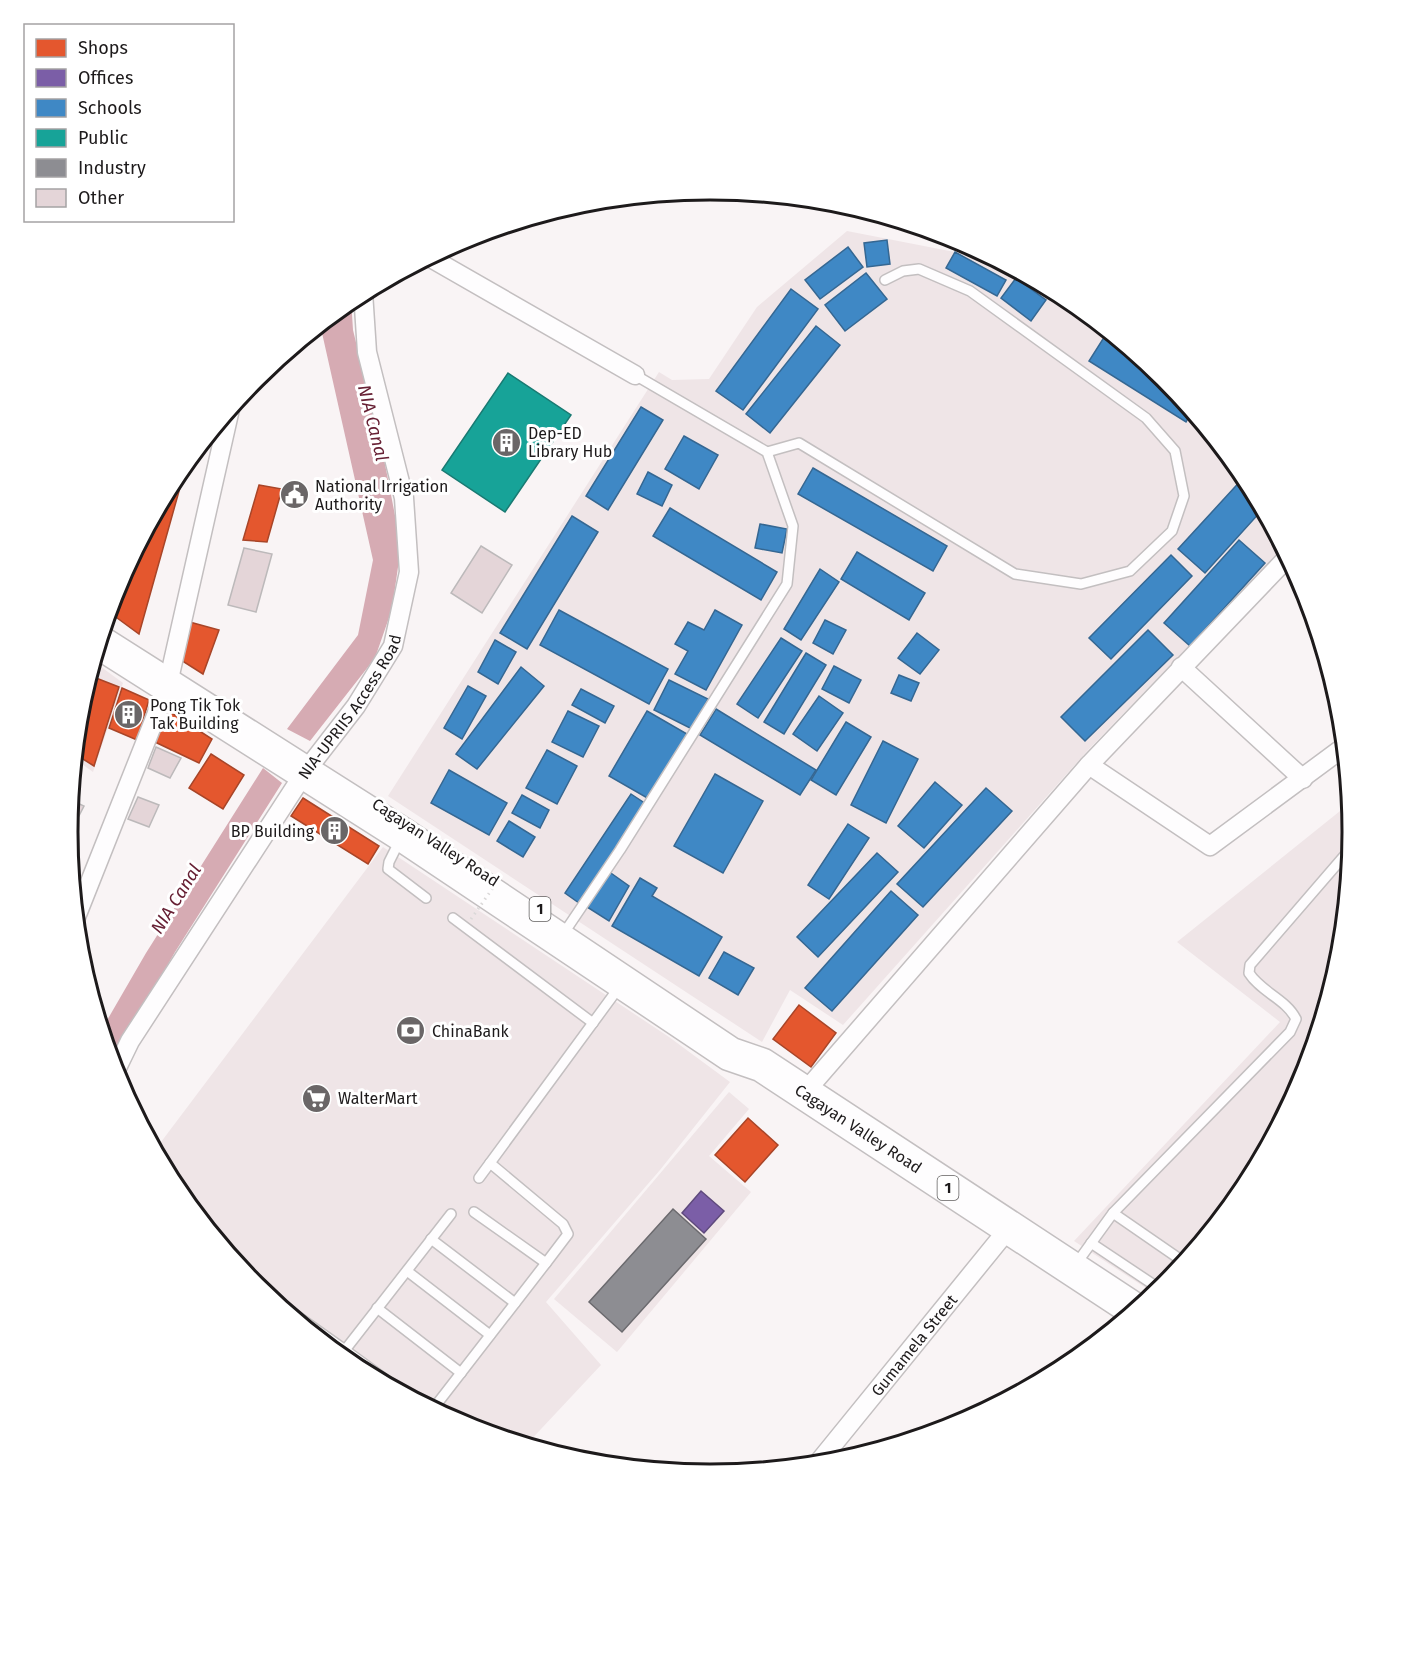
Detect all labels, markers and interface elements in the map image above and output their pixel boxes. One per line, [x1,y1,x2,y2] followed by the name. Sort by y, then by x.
[24,24,234,222] legend
[78,37,128,59] text: Shops
[78,67,133,89] text: Offices
[78,97,142,119] text: Schools
[78,127,128,149] text: Public
[78,157,146,179] text: Industry
[78,187,124,209] text: Other
[353,382,393,464] water label: NIA Canal
[528,424,612,461] place label: Dep-ED Library Hub
[491,426,523,458] building icon: Dep-ED Library Hub
[315,477,448,514] place label: National Irrigation Authority
[278,479,310,511] public building icon: National Irrigation Authority
[294,633,405,783] street label: NIA-UPRIIS Access Road
[150,696,241,733] place label: Pong Tik Tok Tak Building
[113,698,145,730] building icon: Pong Tik Tok Tak Building
[369,794,503,891] street label: Cagayan Valley Road
[319,815,351,847] building icon: BP Building
[231,822,315,841] place label: BP Building
[146,860,206,938] water label: NIA Canal
[530,897,550,921] road number: 1
[395,1015,427,1047] bank icon: ChinaBank
[432,1022,510,1041] place label: ChinaBank
[791,1080,925,1177] street label: Cagayan Valley Road
[301,1082,333,1114] supermarket icon: WalterMart
[338,1089,418,1108] place label: WalterMart
[938,1176,958,1200] road number: 1
[867,1291,961,1400] street label: Gumamela Street

